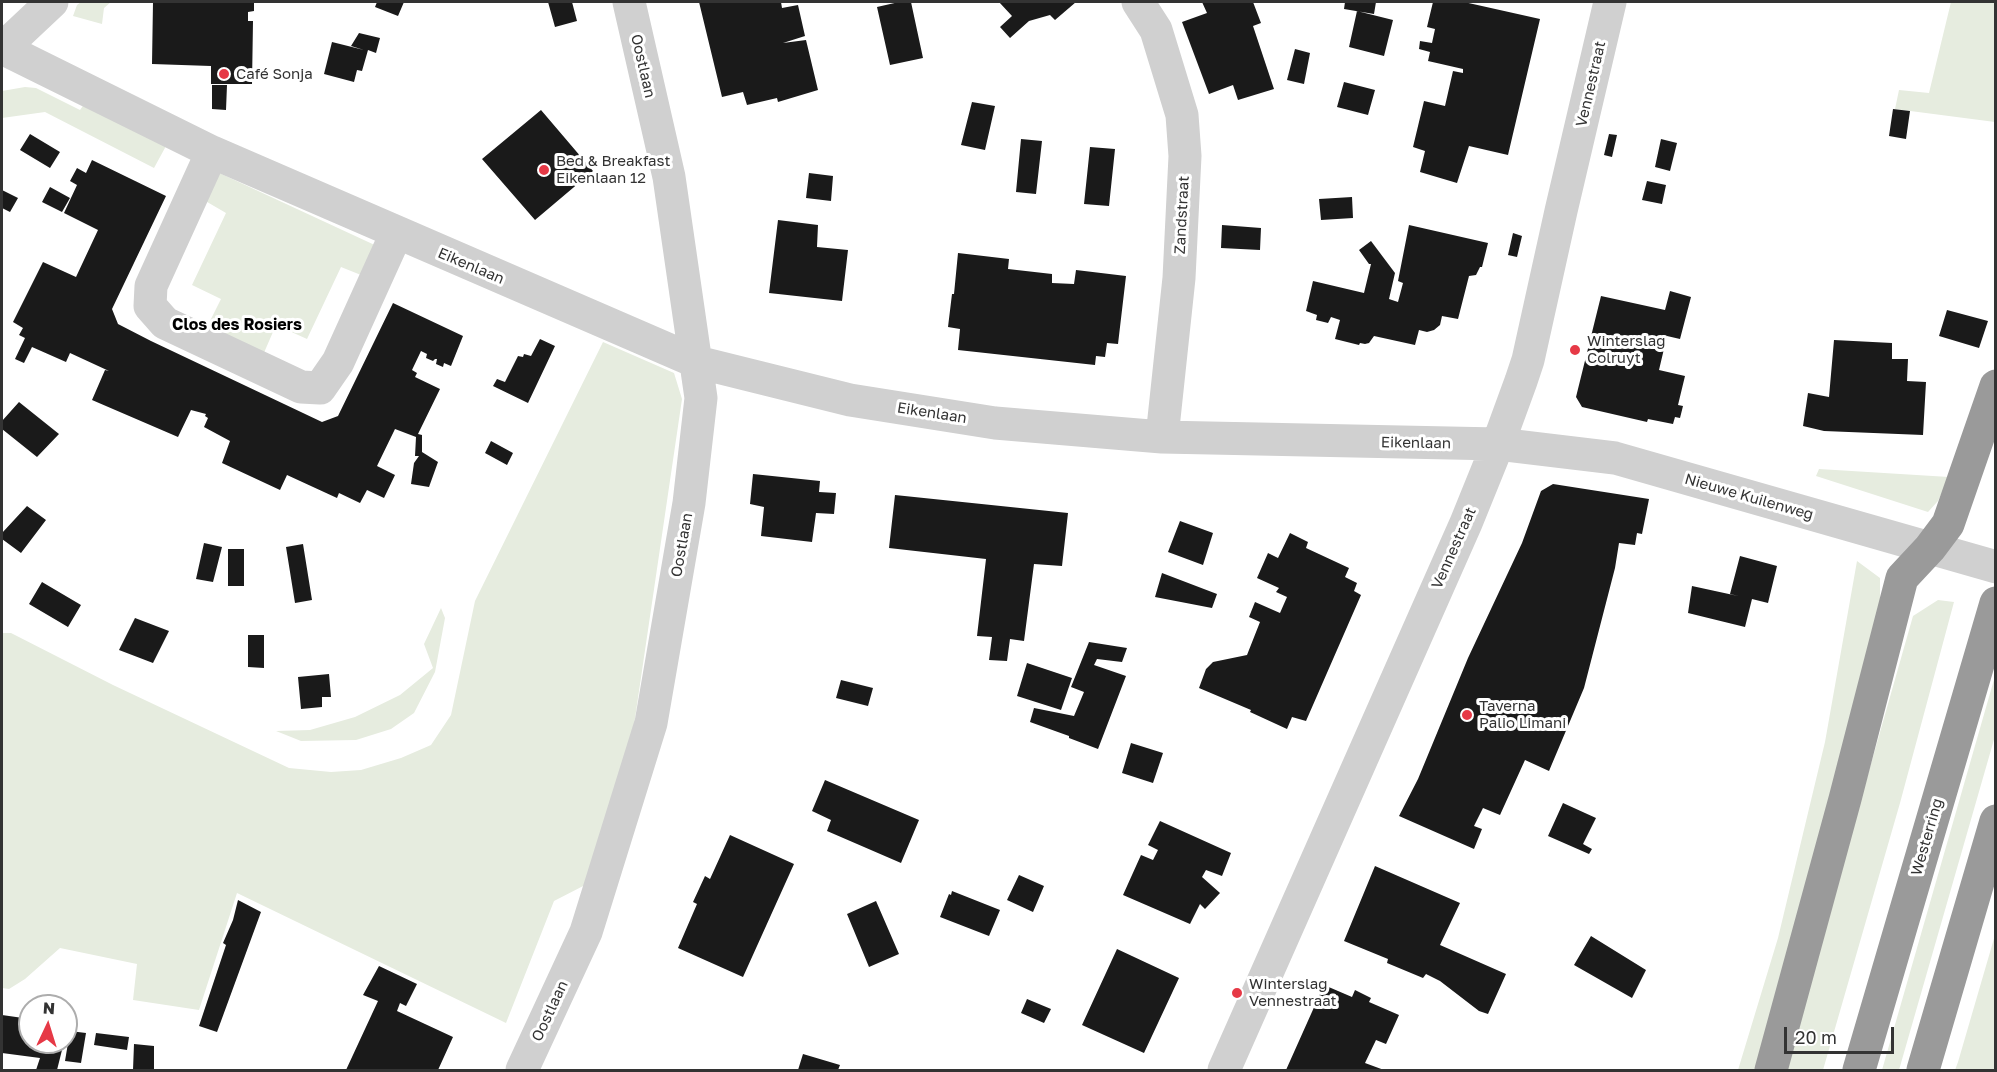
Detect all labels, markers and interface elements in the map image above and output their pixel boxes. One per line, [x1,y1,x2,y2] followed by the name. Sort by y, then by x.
[627,32,659,100] street label: Oostlaan
[1572,39,1610,129] street label: Vennestraat
[236,65,313,83] place label: Café Sonja
[217,67,231,81] marker: Café Sonja
[556,152,671,187] place label: Bed & Breakfast Eikenlaan 12
[537,163,551,177] marker: Bed & Breakfast Eikenlaan 12
[1171,175,1193,255] street label: Zandstraat
[435,244,507,288] street label: Eikenlaan
[172,315,302,335] district label: Clos des Rosiers
[1587,332,1665,367] place label: Winterslag Colruyt
[1568,343,1582,357] marker: Winterslag Colruyt
[896,399,968,427] street label: Eikenlaan
[1381,433,1451,453] street label: Eikenlaan
[1683,470,1815,524] street label: Nieuwe Kuilenweg
[1428,504,1480,592] street label: Vennestraat
[667,511,697,579] street label: Oostlaan
[1479,697,1566,732] place label: Taverna Palio Limani
[1460,708,1474,722] marker: Taverna Palio Limani
[1907,796,1947,878] street label: Westerring
[1249,975,1336,1010] place label: Winterslag Vennestraat
[528,978,572,1044] street label: Oostlaan
[1230,986,1244,1000] marker: Winterslag Vennestraat
[18,994,78,1054] north arrow
[42,998,56,1018] text: N
[1787,1015,1896,1053] scale bar
[1795,1026,1837,1048] text: 20 m

